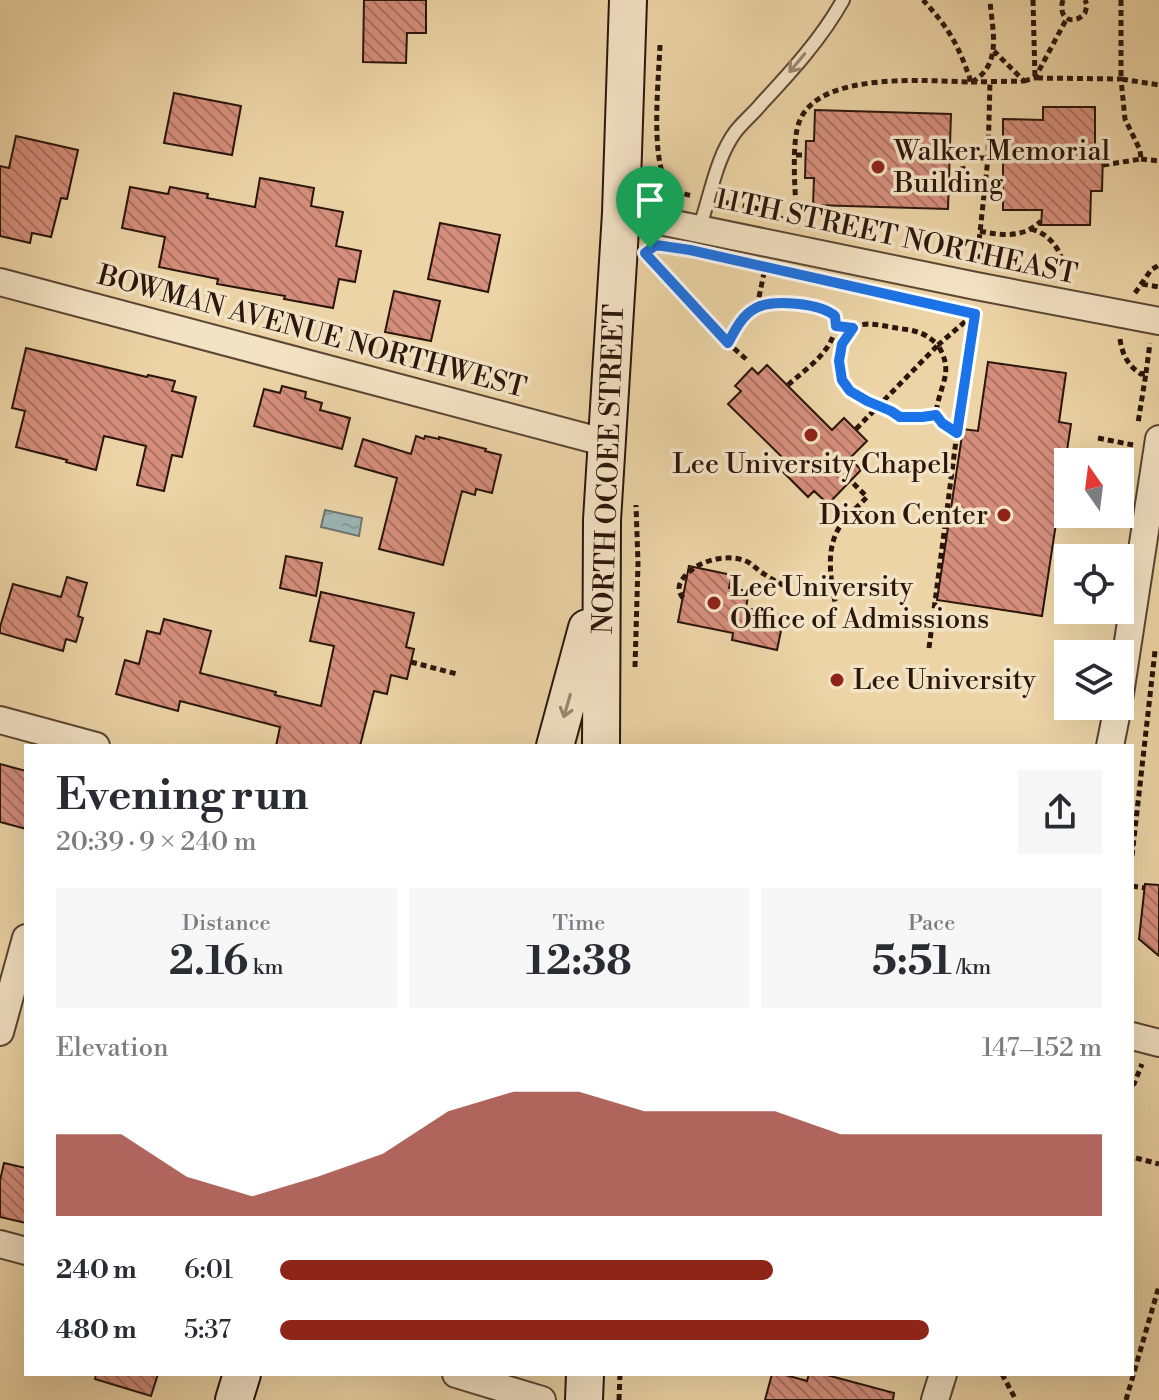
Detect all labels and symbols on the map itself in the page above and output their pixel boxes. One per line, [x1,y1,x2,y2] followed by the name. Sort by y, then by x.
[788,53,806,73] one-way arrow
[893,134,1110,201] place label: Walker Memorial Building
[869,158,887,176] marker: Walker Memorial Building
[616,166,684,248] pin
[712,181,1080,293] street label: 11TH STREET NORTHEAST
[93,258,530,406] street label: BOWMAN AVENUE NORTHWEST
[586,304,632,634] street label: NORTH OCOEE STREET
[802,426,820,444] marker: Lee University Chapel
[672,447,950,482] place label: Lee University Chapel
[1054,448,1134,528] north arrow
[819,498,988,533] place label: Dixon Center
[995,506,1013,524] marker: Dixon Center
[730,570,989,637] place label: Lee University Office of Admissions
[705,594,723,612] marker: Lee University Office of Admissions
[853,663,1036,698] place label: Lee University
[828,671,846,689] marker: Lee University
[559,693,573,718] one-way arrow

